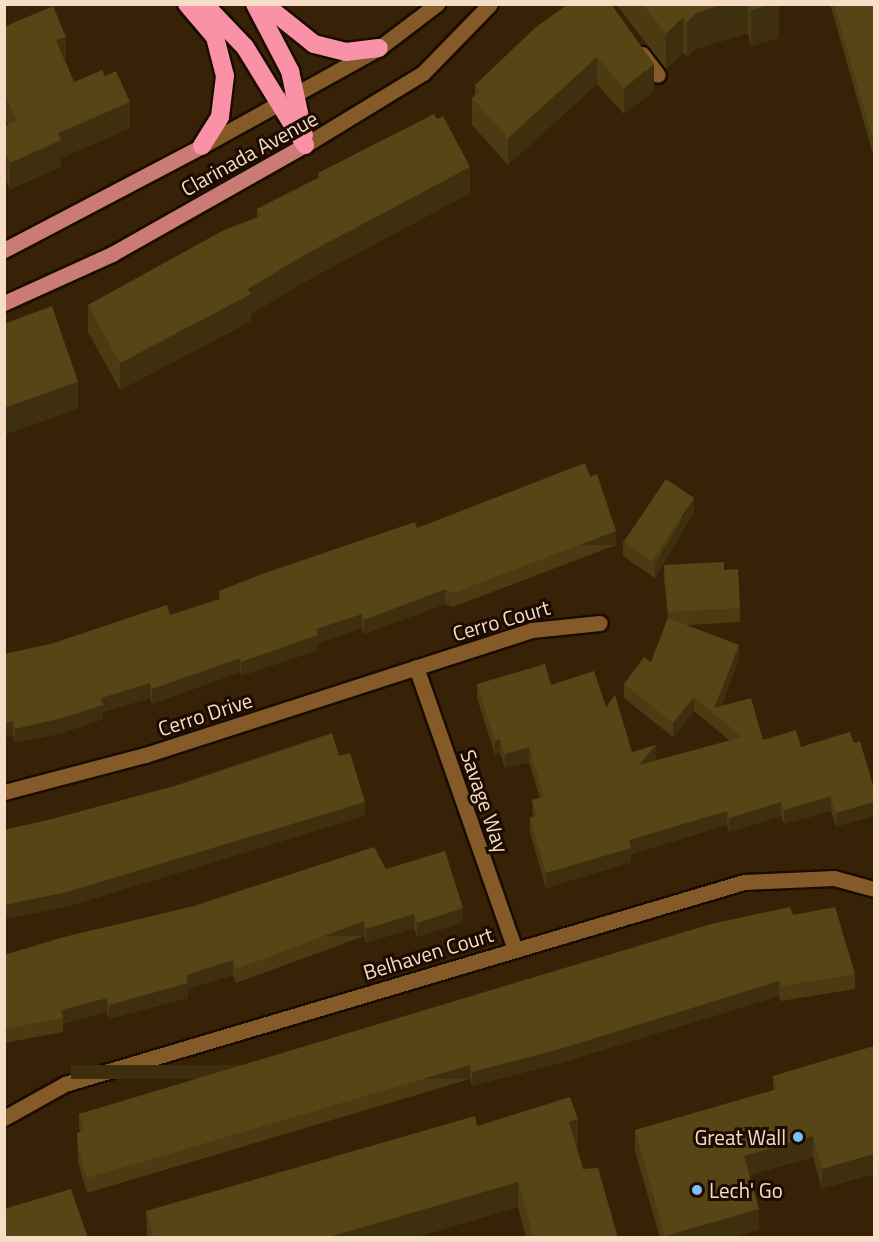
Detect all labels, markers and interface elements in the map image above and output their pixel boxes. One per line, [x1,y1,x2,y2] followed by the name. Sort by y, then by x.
[176,105,322,201] street label: Clarinada Avenue
[449,594,553,646] street label: Cerro Court
[155,687,255,741] street label: Cerro Drive
[456,746,514,856] street label: Savage Way
[360,921,496,985] street label: Belhaven Court
[694,1124,786,1150] place label: Great Wall
[791,1130,805,1144] marker: Great Wall
[709,1177,783,1203] place label: Lech' Go
[690,1183,704,1197] marker: Lech' Go

